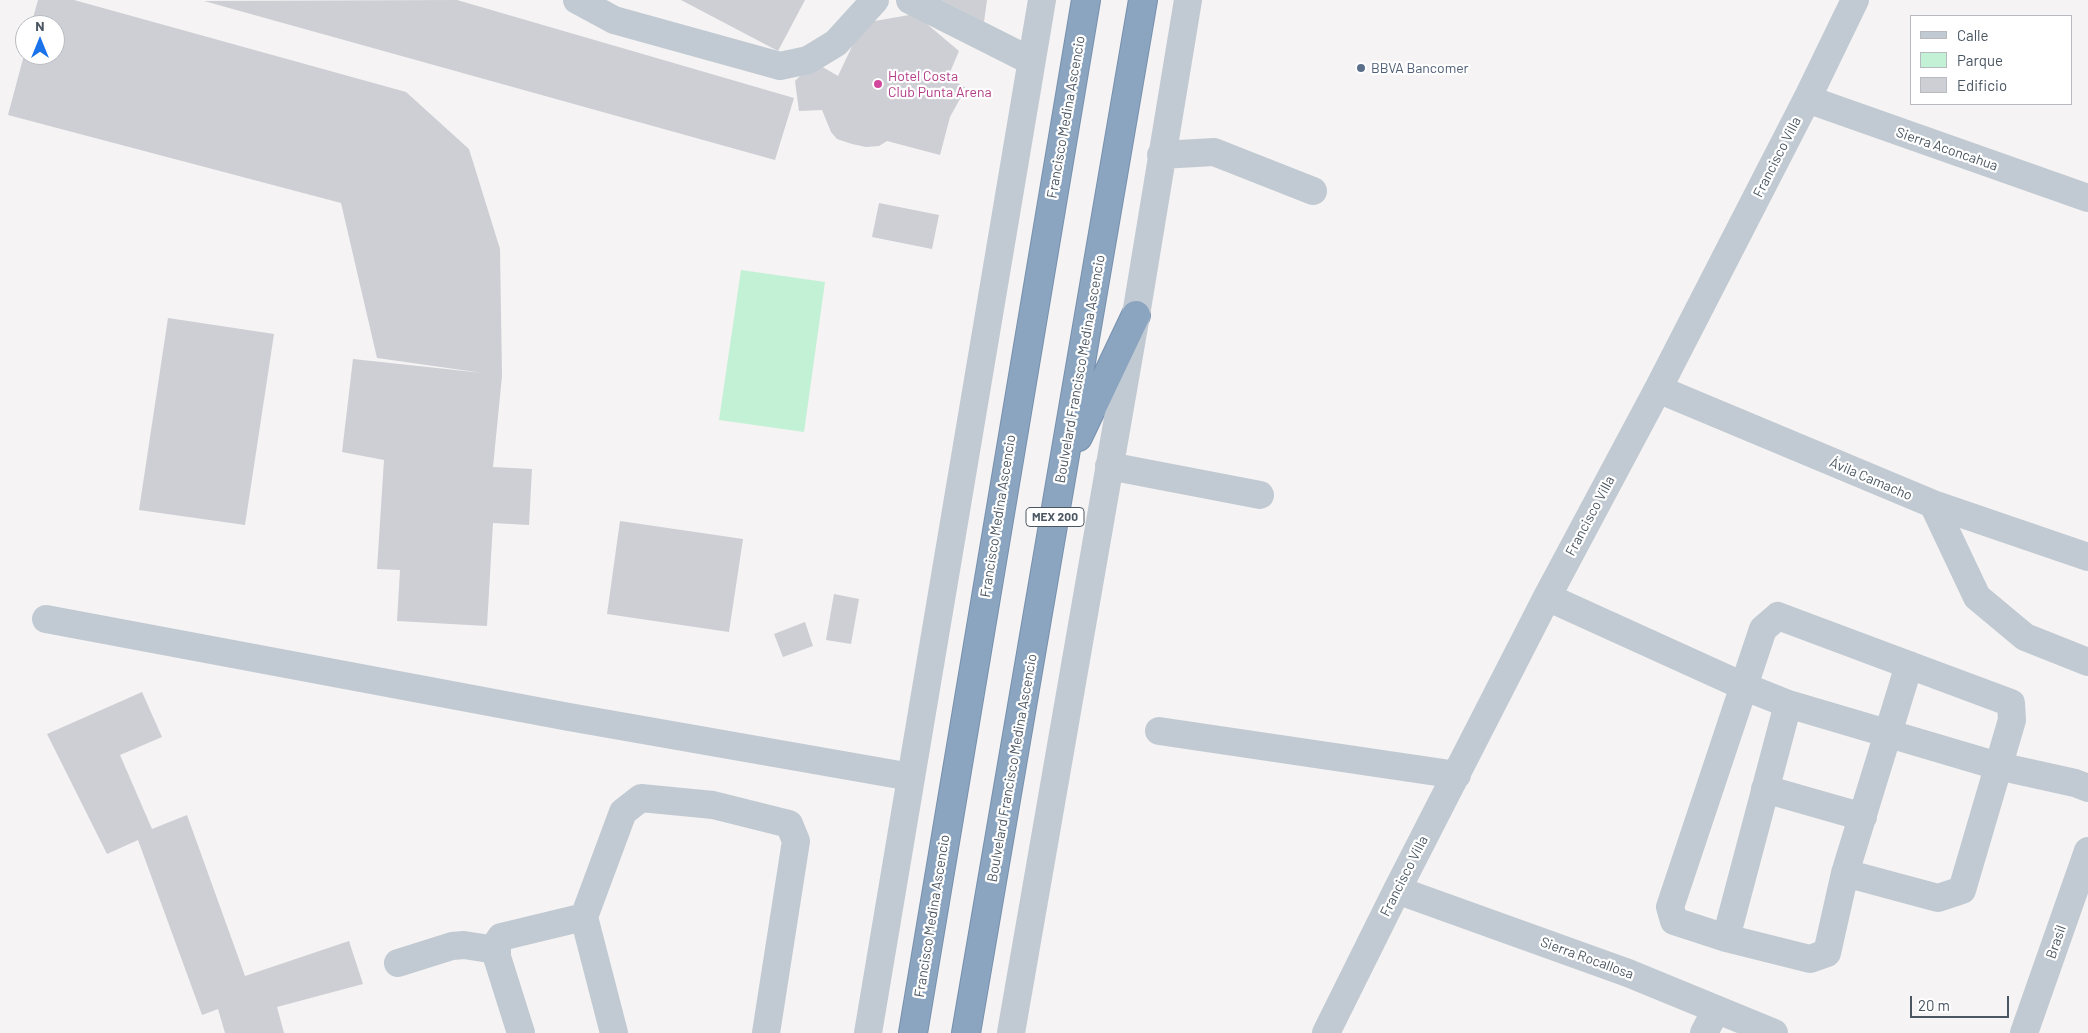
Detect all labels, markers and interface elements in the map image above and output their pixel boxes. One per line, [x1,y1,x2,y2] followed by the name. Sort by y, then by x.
[15,15,65,65] north arrow
[1910,15,2073,105] legend
[35,17,45,34] text: N
[1957,26,1989,44] text: Calle
[1043,34,1089,200] street label: Francisco Medina Ascencio
[1957,51,2003,69] text: Parque
[1371,60,1469,76] place label: BBVA Bancomer
[1355,62,1367,74] marker: BBVA Bancomer
[888,68,992,100] place label: Hotel Costa Club Punta Arena
[1957,76,2007,94] text: Edificio
[872,78,884,90] marker: Hotel Costa Club Punta Arena
[1750,114,1804,200] street label: Francisco Villa
[1894,124,2000,174] street label: Sierra Aconcahua
[1052,253,1108,485] street label: Boulvelard Francisco Medina Ascencio
[977,433,1019,599] street label: Francisco Medina Ascencio
[1827,454,1915,504] street label: Ávila Camacho
[1562,473,1618,559] street label: Francisco Villa
[1026,508,1084,526] road number: MEX 200
[984,652,1040,884] street label: Boulvelard Francisco Medina Ascencio
[911,833,953,999] street label: Francisco Medina Ascencio
[1377,833,1431,919] street label: Francisco Villa
[2042,923,2070,961] street label: Brasil
[1538,933,1636,983] street label: Sierra Rocallosa
[1913,986,2012,1018] scale bar
[1918,996,1950,1014] text: 20 m

